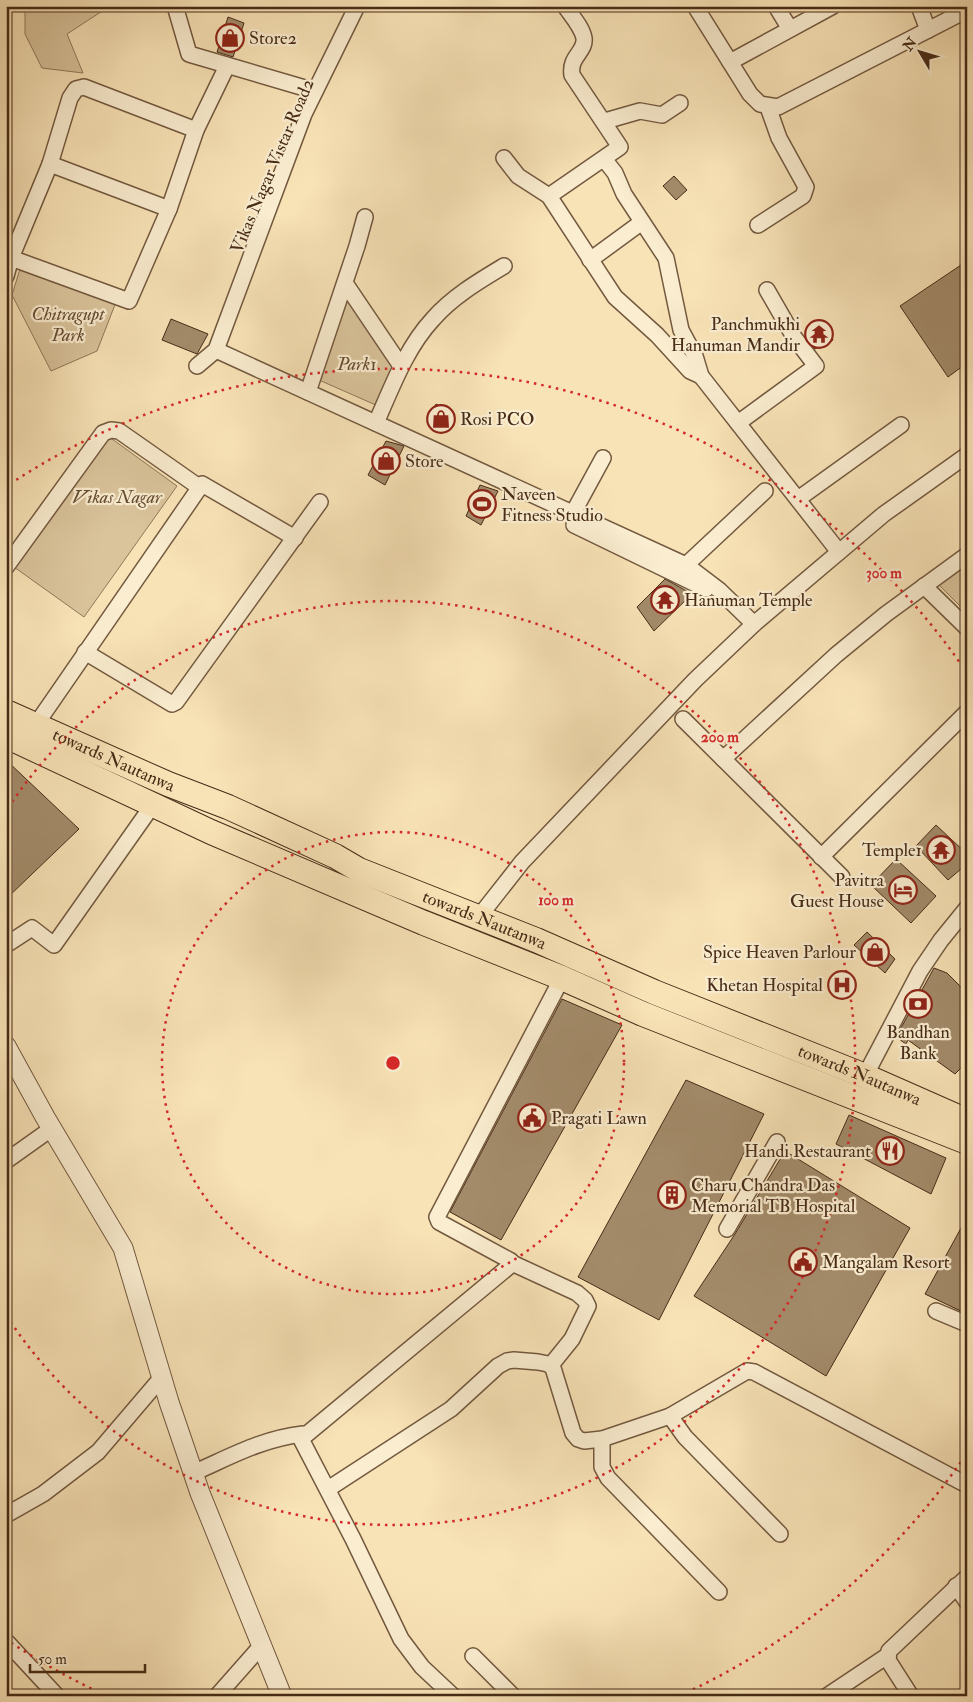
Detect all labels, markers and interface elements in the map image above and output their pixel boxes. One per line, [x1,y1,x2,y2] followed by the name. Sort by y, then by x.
[215,23,245,53] shop icon: Store2
[249,27,297,50] place label: Store2
[896,28,946,78] north arrow
[899,34,921,55] text: N
[225,76,320,257] street label: Vikas Nagar Vistar Road2
[31,303,105,347] park label: Chitragupt Park
[671,313,800,357] place label: Panchmukhi Hanuman Mandir
[804,319,834,349] temple icon: Panchmukhi Hanuman Mandir
[336,353,377,376] park label: Park1
[426,404,456,434] shop icon: Rosi PCO
[460,408,534,431] place label: Rosi PCO
[371,446,401,476] shop icon: Store
[405,450,444,473] place label: Store
[501,483,603,527] place label: Naveen Fitness Studio
[72,486,163,509] park label: Vikas Nagar
[467,489,497,519] sports icon: Naveen Fitness Studio
[866,564,902,583] text: 300 m
[650,585,680,615] temple icon: Hanuman Temple
[684,589,813,612] place label: Hanuman Temple
[49,723,178,798] street label: towards Nautanwa
[701,728,739,747] text: 200 m
[926,835,956,865] temple icon: Temple1
[862,839,922,862] place label: Temple1
[790,869,885,913] place label: Pavitra Guest House
[888,875,918,905] hotel icon: Pavitra Guest House
[419,885,550,955] street label: towards Nautanwa
[538,891,574,910] text: 100 m
[860,937,890,967] shop icon: Spice Heaven Parlour
[703,941,856,964] place label: Spice Heaven Parlour
[827,970,857,1000] hospital icon: Khetan Hospital
[706,974,823,997] place label: Khetan Hospital
[903,989,933,1019] bank icon: Bandhan Bank
[886,1021,950,1065] place label: Bandhan Bank
[795,1039,925,1112] street label: towards Nautanwa
[384,1054,402,1072] centre of rings
[517,1103,547,1133] public building icon: Pragati Lawn
[551,1107,647,1130] place label: Pragati Lawn
[875,1136,905,1166] restaurant icon: Handi Restaurant
[744,1140,871,1163] place label: Handi Restaurant
[691,1174,856,1218] place label: Charu Chandra Das Memorial TB Hospital
[657,1180,687,1210] building icon: Charu Chandra Das Memorial TB Hospital
[788,1247,818,1277] public building icon: Mangalam Resort
[822,1251,950,1274] place label: Mangalam Resort
[30,1642,145,1674] scale bar
[38,1650,67,1669] text: 50 m

